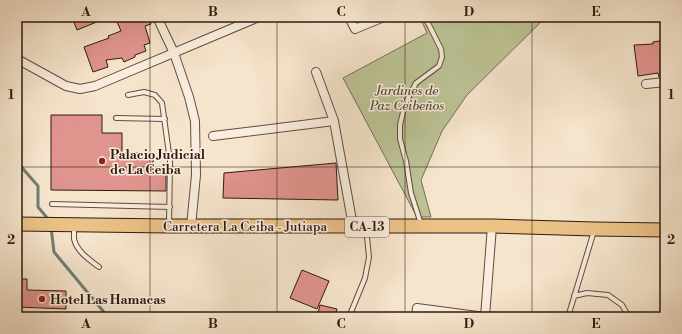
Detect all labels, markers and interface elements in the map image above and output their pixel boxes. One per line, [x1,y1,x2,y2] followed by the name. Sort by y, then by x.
[80,4,91,20] text: A
[208,4,218,20] text: B
[336,4,346,20] text: C
[464,4,474,20] text: D
[591,4,601,20] text: E
[369,83,444,114] park label: Jardines de Paz Ceibeños
[8,87,15,103] text: 1
[668,87,675,103] text: 1
[110,147,206,178] place label: Palacio Judicial de La Ceiba
[97,156,107,166] marker: Palacio Judicial de La Ceiba
[345,217,389,237] road number: CA-13
[163,219,327,235] street label: Carretera La Ceiba - Jutiapa
[7,232,15,248] text: 2
[667,232,675,248] text: 2
[50,292,166,308] place label: Hotel Las Hamacas
[37,294,47,304] marker: Hotel Las Hamacas
[80,316,91,332] text: A
[208,316,218,332] text: B
[336,316,346,332] text: C
[464,316,474,332] text: D
[591,316,601,332] text: E

